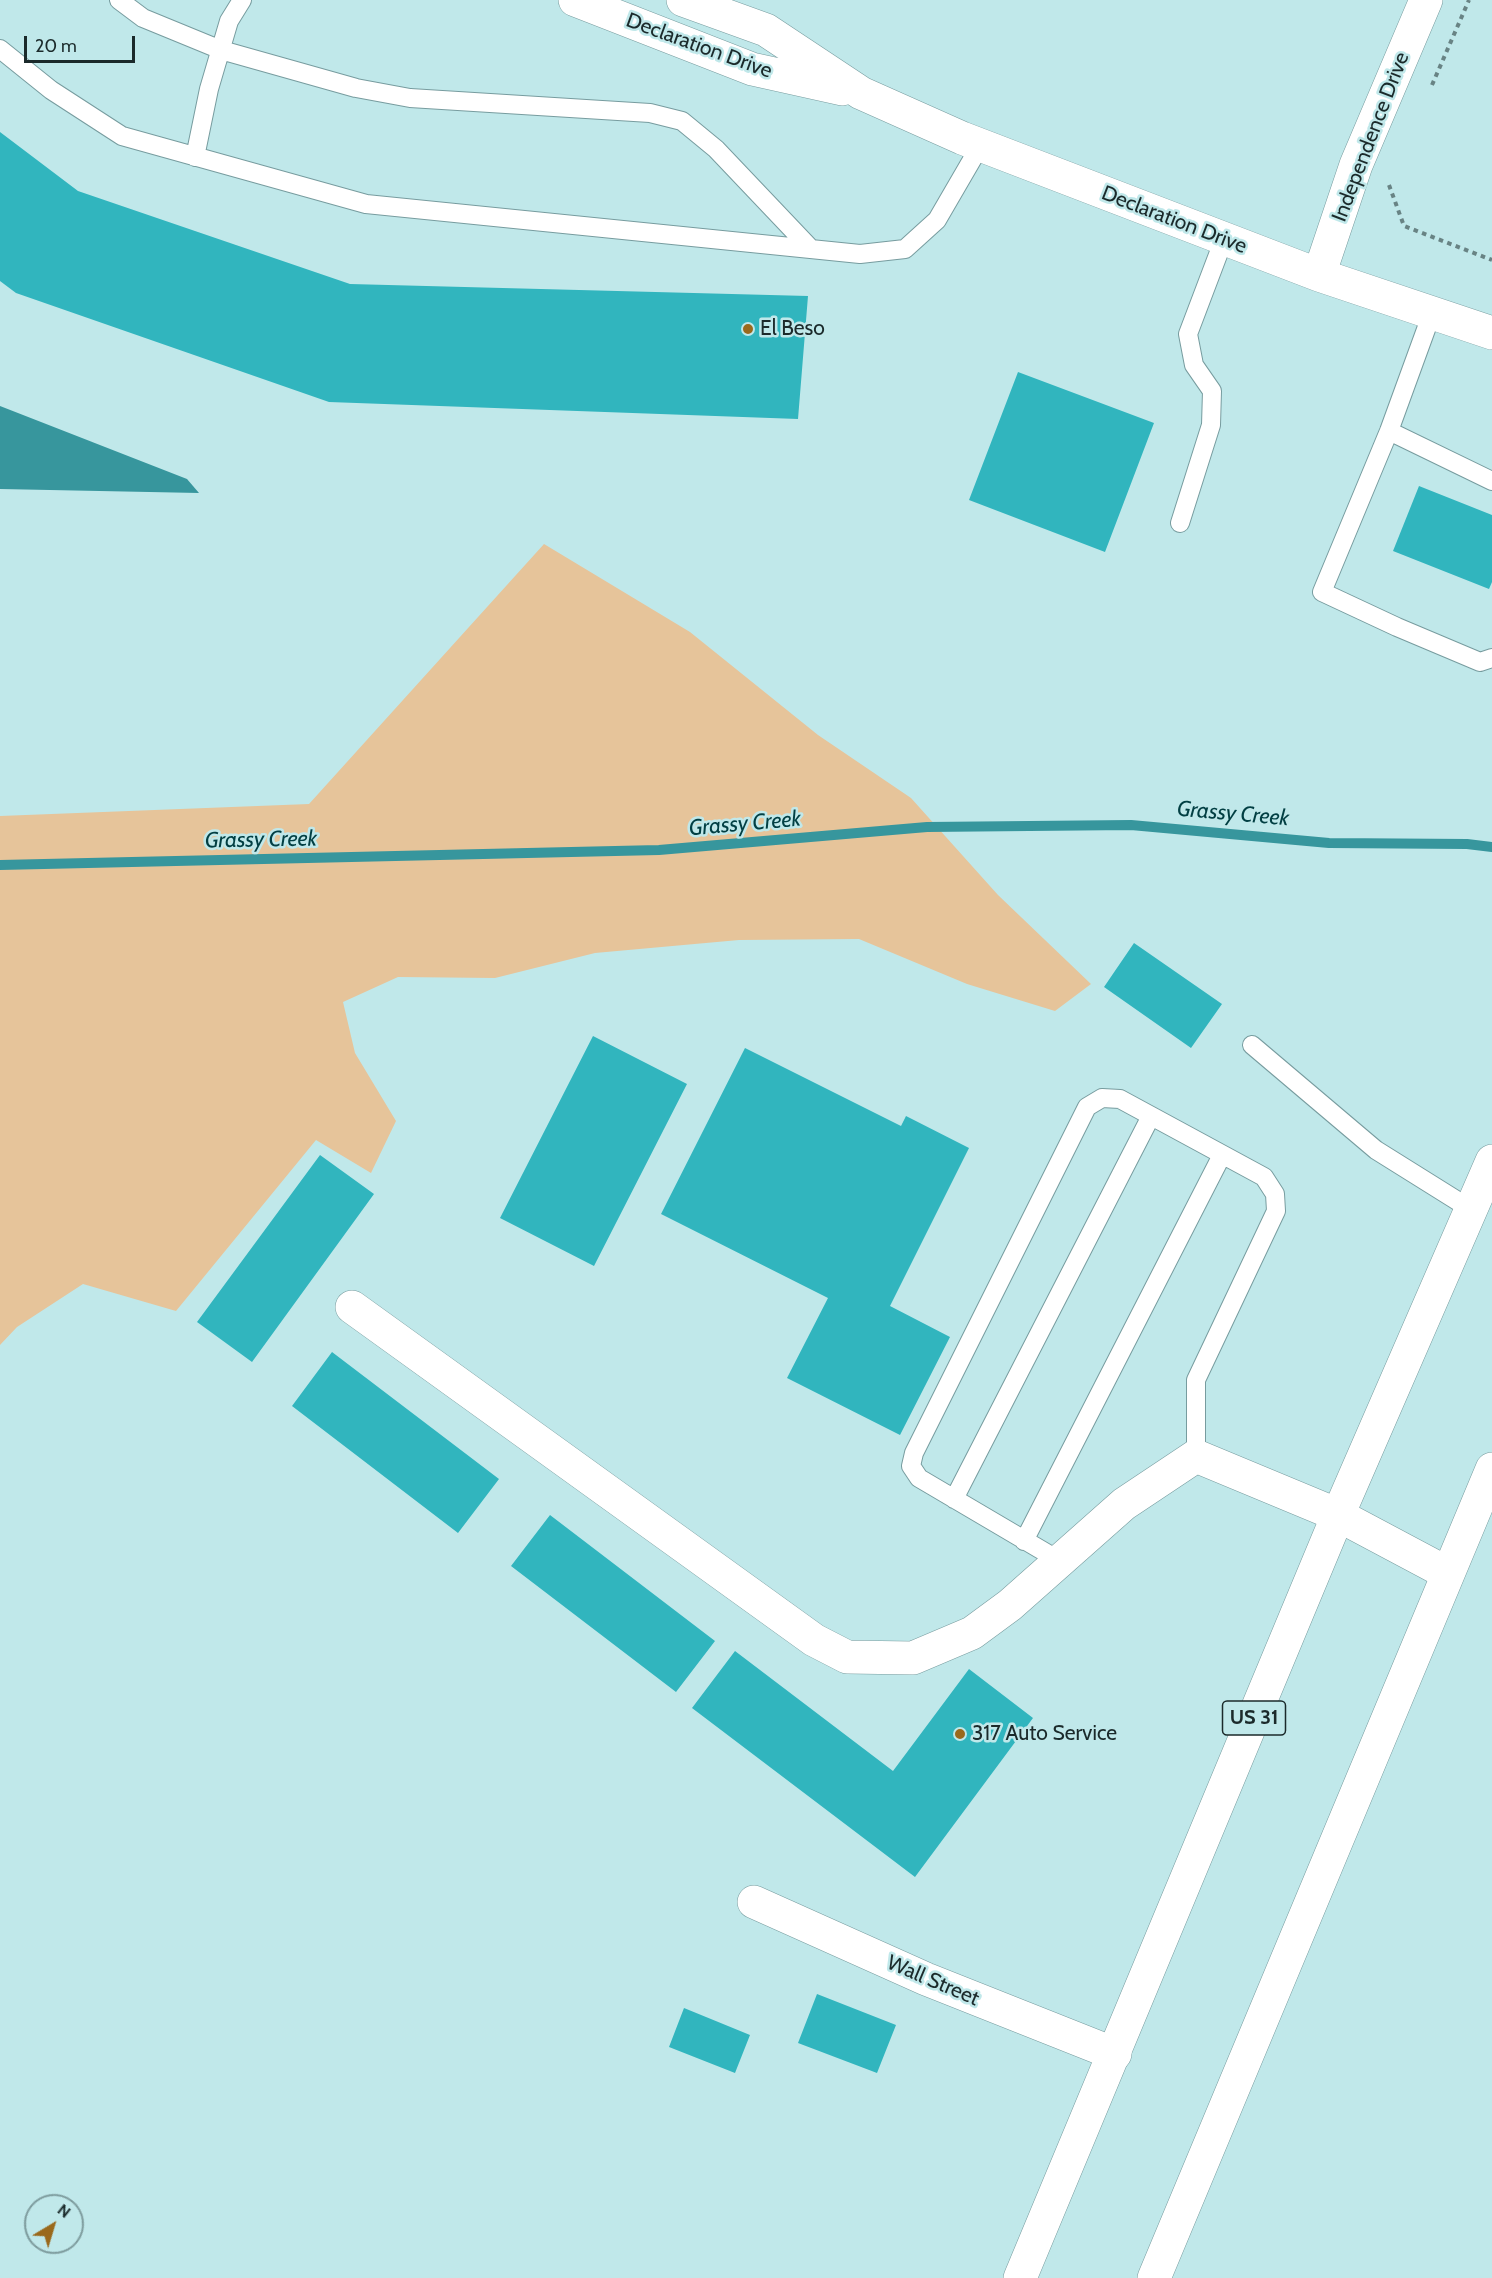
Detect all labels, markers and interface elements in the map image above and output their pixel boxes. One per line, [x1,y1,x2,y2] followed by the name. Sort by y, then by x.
[623,8,775,84] street label: Declaration Drive
[27,24,138,62] scale bar
[35,35,77,57] text: 20 m
[1327,49,1415,225] street label: Independence Drive
[1098,181,1250,259] street label: Declaration Drive
[760,316,825,342] place label: El Beso
[741,322,755,336] marker: El Beso
[1176,796,1290,832] water label: Grassy Creek
[688,806,802,842] water label: Grassy Creek
[205,826,317,854] water label: Grassy Creek
[1222,1701,1286,1735] road number: US 31
[972,1721,1117,1747] place label: 317 Auto Service
[953,1727,967,1741] marker: 317 Auto Service
[883,1950,983,2012] street label: Wall Street
[24,2194,84,2254] north arrow
[54,2200,74,2222] text: N

